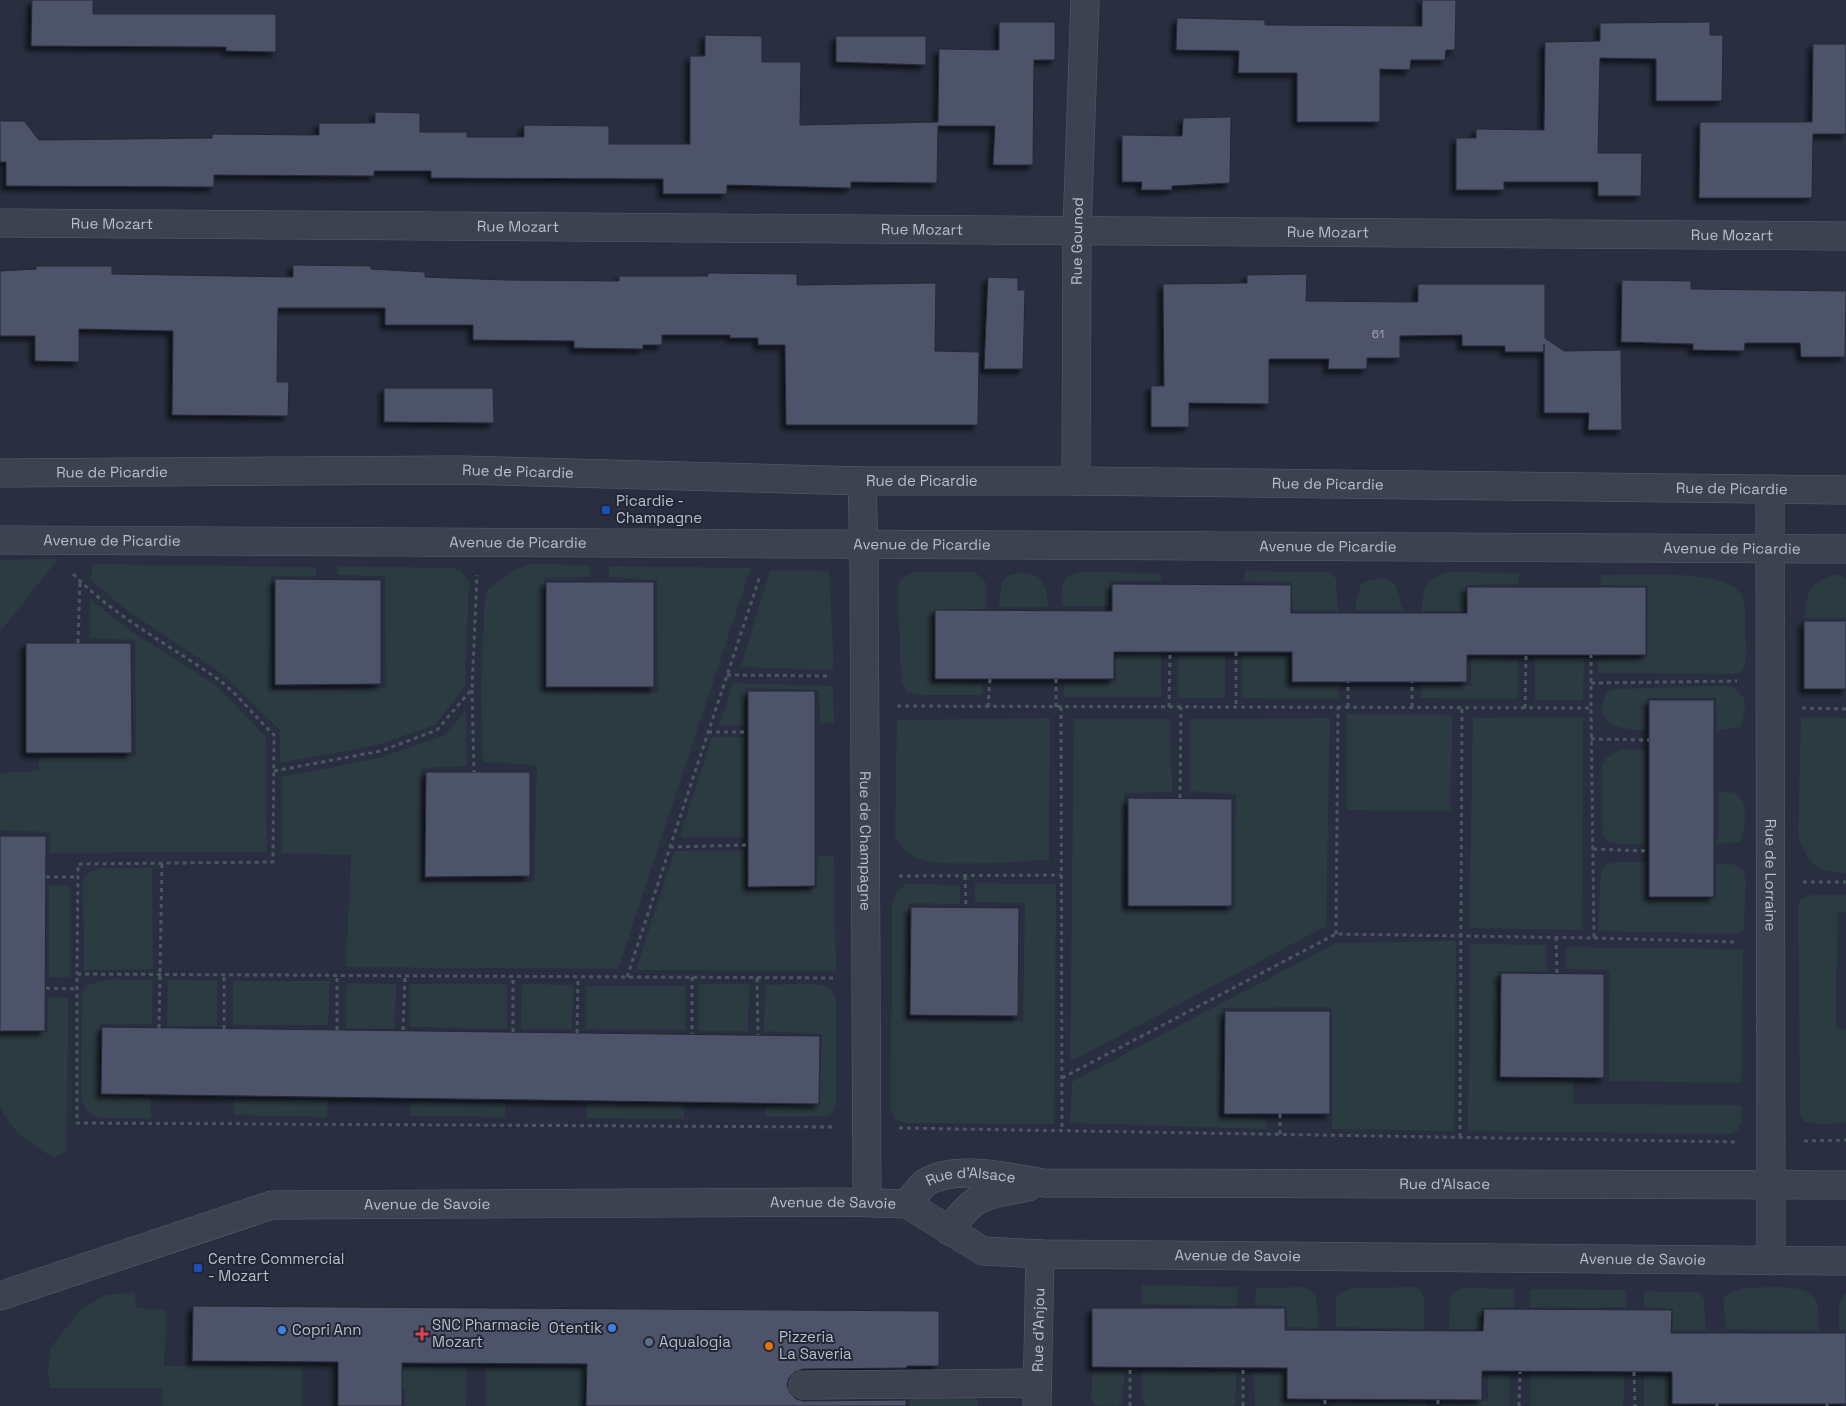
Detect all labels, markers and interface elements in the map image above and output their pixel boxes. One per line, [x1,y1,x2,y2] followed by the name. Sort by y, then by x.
[1067,197,1087,285] street label: Rue Gounod
[71,213,153,233] street label: Rue Mozart
[477,216,559,236] street label: Rue Mozart
[881,219,963,239] street label: Rue Mozart
[1287,222,1369,242] street label: Rue Mozart
[1691,225,1773,244] street label: Rue Mozart
[1372,326,1384,342] house number: 61
[462,460,574,482] street label: Rue de Picardie
[56,462,168,482] street label: Rue de Picardie
[866,471,978,490] street label: Rue de Picardie
[1272,473,1384,494] street label: Rue de Picardie
[1676,478,1788,498] street label: Rue de Picardie
[616,491,702,527] place label: Picardie - Champagne
[600,504,612,516] marker: Picardie - Champagne
[43,530,181,550] street label: Avenue de Picardie
[449,532,587,552] street label: Avenue de Picardie
[853,534,991,554] street label: Avenue de Picardie
[1259,536,1397,556] street label: Avenue de Picardie
[1663,538,1801,558] street label: Avenue de Picardie
[856,771,876,911] street label: Rue de Champagne
[1761,819,1781,931] street label: Rue de Lorraine
[922,1163,1017,1190] street label: Rue d'Alsace
[1399,1174,1490,1193] street label: Rue d'Alsace
[770,1192,897,1213] street label: Avenue de Savoie
[364,1194,491,1214] street label: Avenue de Savoie
[1174,1245,1301,1265] street label: Avenue de Savoie
[208,1249,344,1285] place label: Centre Commercial - Mozart
[1579,1249,1706,1269] street label: Avenue de Savoie
[192,1262,204,1274] marker: Centre Commercial - Mozart
[1028,1288,1048,1372] street label: Rue d'Anjou
[432,1315,540,1351] place label: SNC Pharmacie Mozart
[549,1318,602,1337] place label: Otentik
[292,1320,361,1339] place label: Copri Ann
[606,1322,618,1334] marker: Otentik
[276,1324,288,1336] marker: Copri Ann
[779,1327,852,1363] place label: Pizzeria La Saveria
[416,1328,428,1340] marker: SNC Pharmacie Mozart
[659,1332,731,1351] place label: Aqualogia
[643,1336,655,1348] marker: Aqualogia
[763,1340,775,1352] marker: Pizzeria La Saveria

